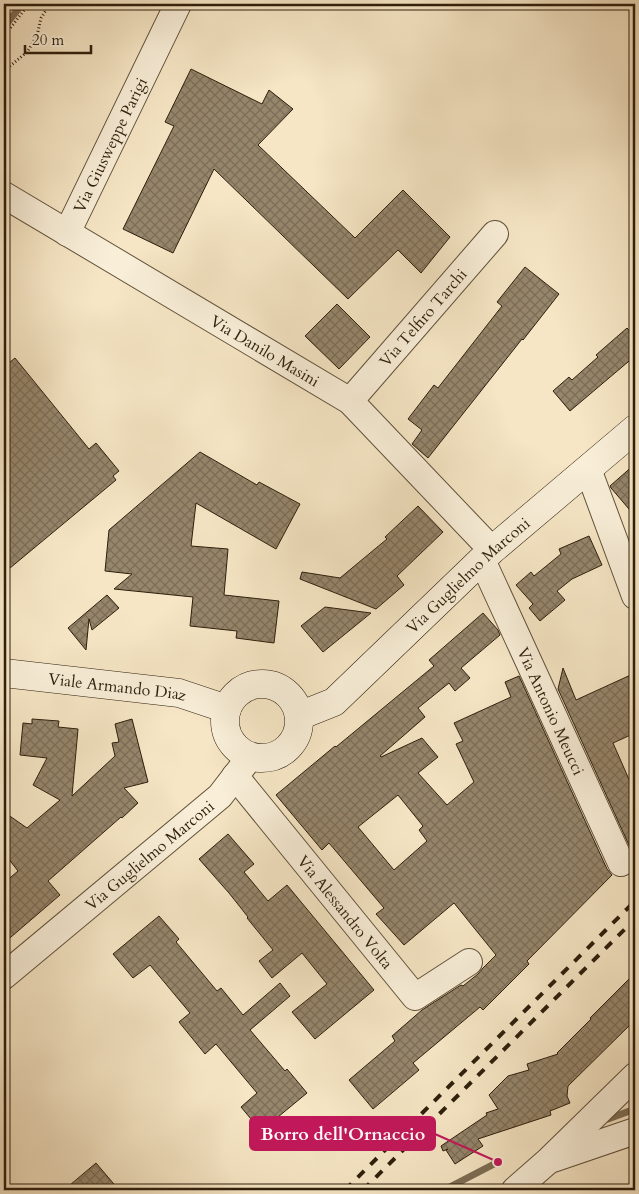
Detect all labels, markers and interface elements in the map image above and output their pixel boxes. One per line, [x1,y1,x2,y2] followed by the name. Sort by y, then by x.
[25,22,91,54] scale bar
[32,30,64,50] text: 20 m
[69,74,153,216] street label: Via Giusweppe Parigi
[375,264,473,372] street label: Via Telfiro Tarchi
[206,310,324,393] street label: Via Danilo Masini
[402,512,535,639] street label: Via Guglielmo Marconi
[511,644,589,779] street label: Via Antonio Meucci
[47,668,189,707] street label: Viale Armando Diaz
[81,795,219,916] street label: Via Guglielmo Marconi
[292,851,398,974] street label: Via Alessandro Volta
[250,1117,435,1150] callout: Borro dell'Ornaccio
[261,1122,425,1147] text: Borro dell'Ornaccio

